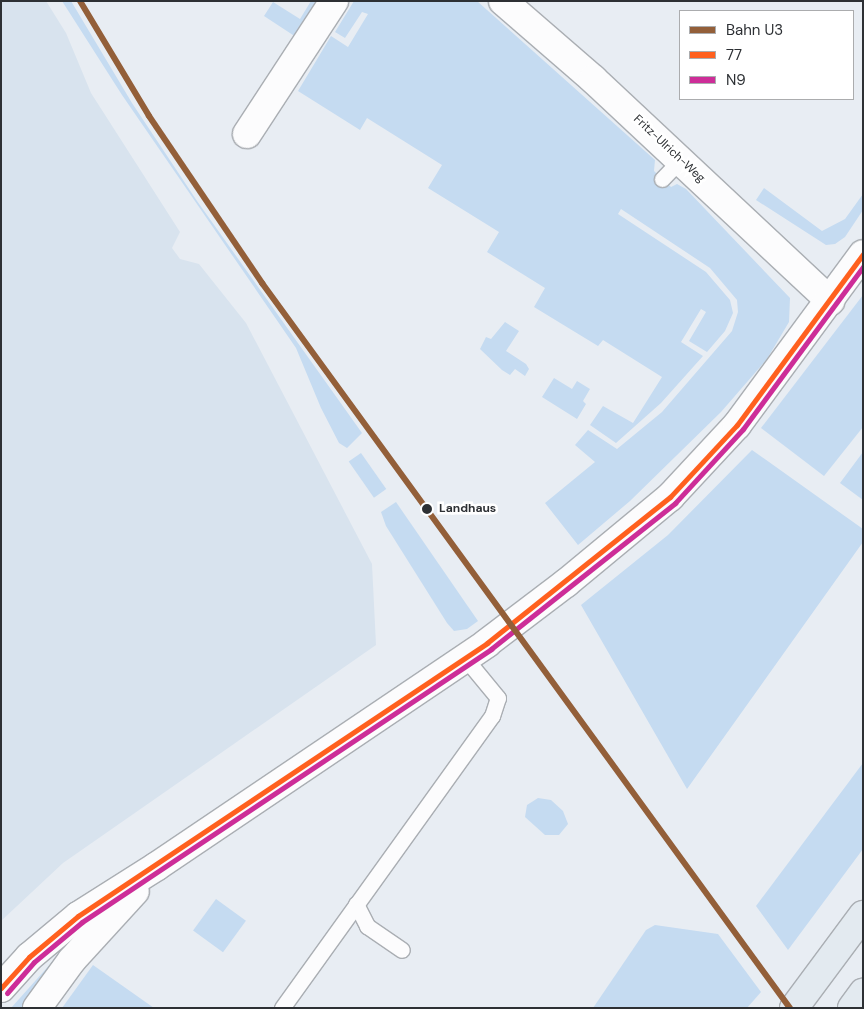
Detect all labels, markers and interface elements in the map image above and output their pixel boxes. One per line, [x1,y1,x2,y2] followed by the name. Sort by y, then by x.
[679,10,854,100] legend
[726,20,783,40] text: Bahn U3
[726,45,742,65] text: 77
[726,70,746,90] text: N9
[630,112,708,186] street label: Fritz-Ulrich-Weg
[419,501,435,517] marker: Landhaus
[439,502,496,516] place label: Landhaus

